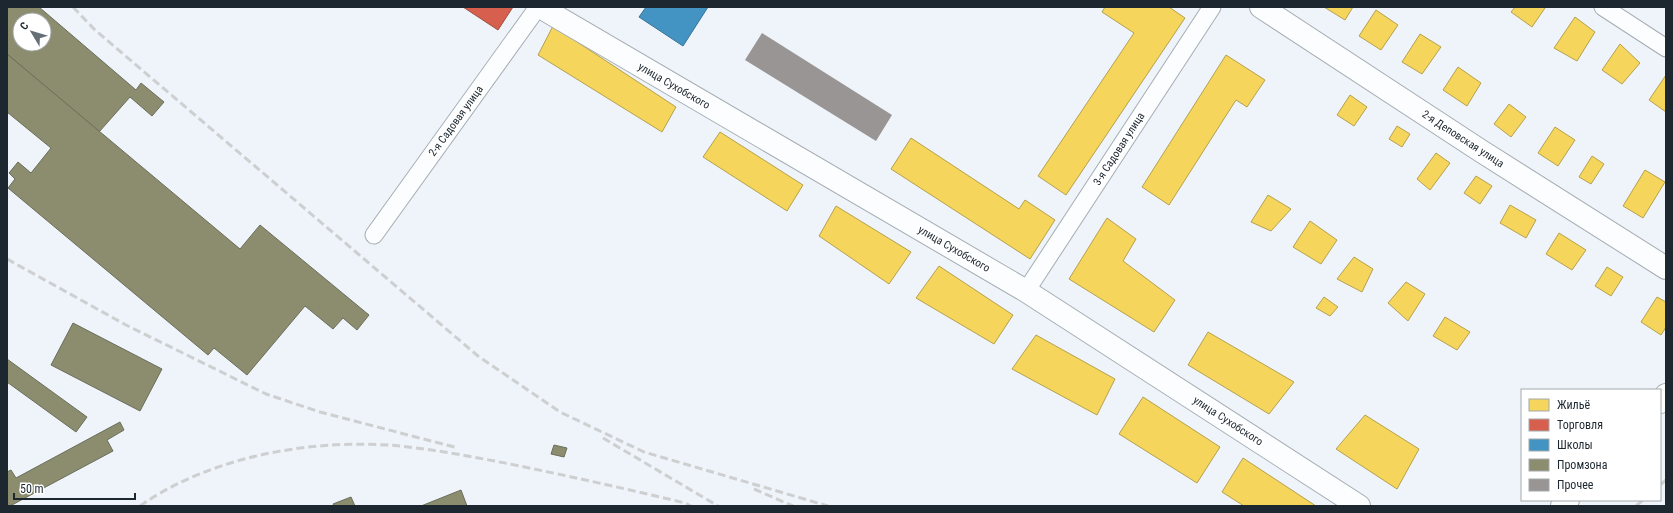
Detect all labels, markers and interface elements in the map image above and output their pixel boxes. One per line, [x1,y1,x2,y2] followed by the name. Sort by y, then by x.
[12,12,52,52] north arrow
[17,20,32,33] text: С
[636,60,713,112] street label: улица Сухобского
[426,83,486,159] street label: 2-я Садовая улица
[1420,108,1506,170] street label: 2-я Деповская улица
[1091,110,1147,188] street label: 3-я Садовая улица
[916,223,993,275] street label: улица Сухобского
[1521,389,1661,501] legend
[1191,394,1266,449] street label: улица Сухобского
[1557,398,1590,412] text: Жильё
[1557,418,1603,432] text: Торговля
[1557,438,1593,452] text: Школы
[1557,458,1608,472] text: Промзона
[14,475,135,501] scale bar
[1557,478,1594,492] text: Прочее
[20,482,44,496] text: 50 m

